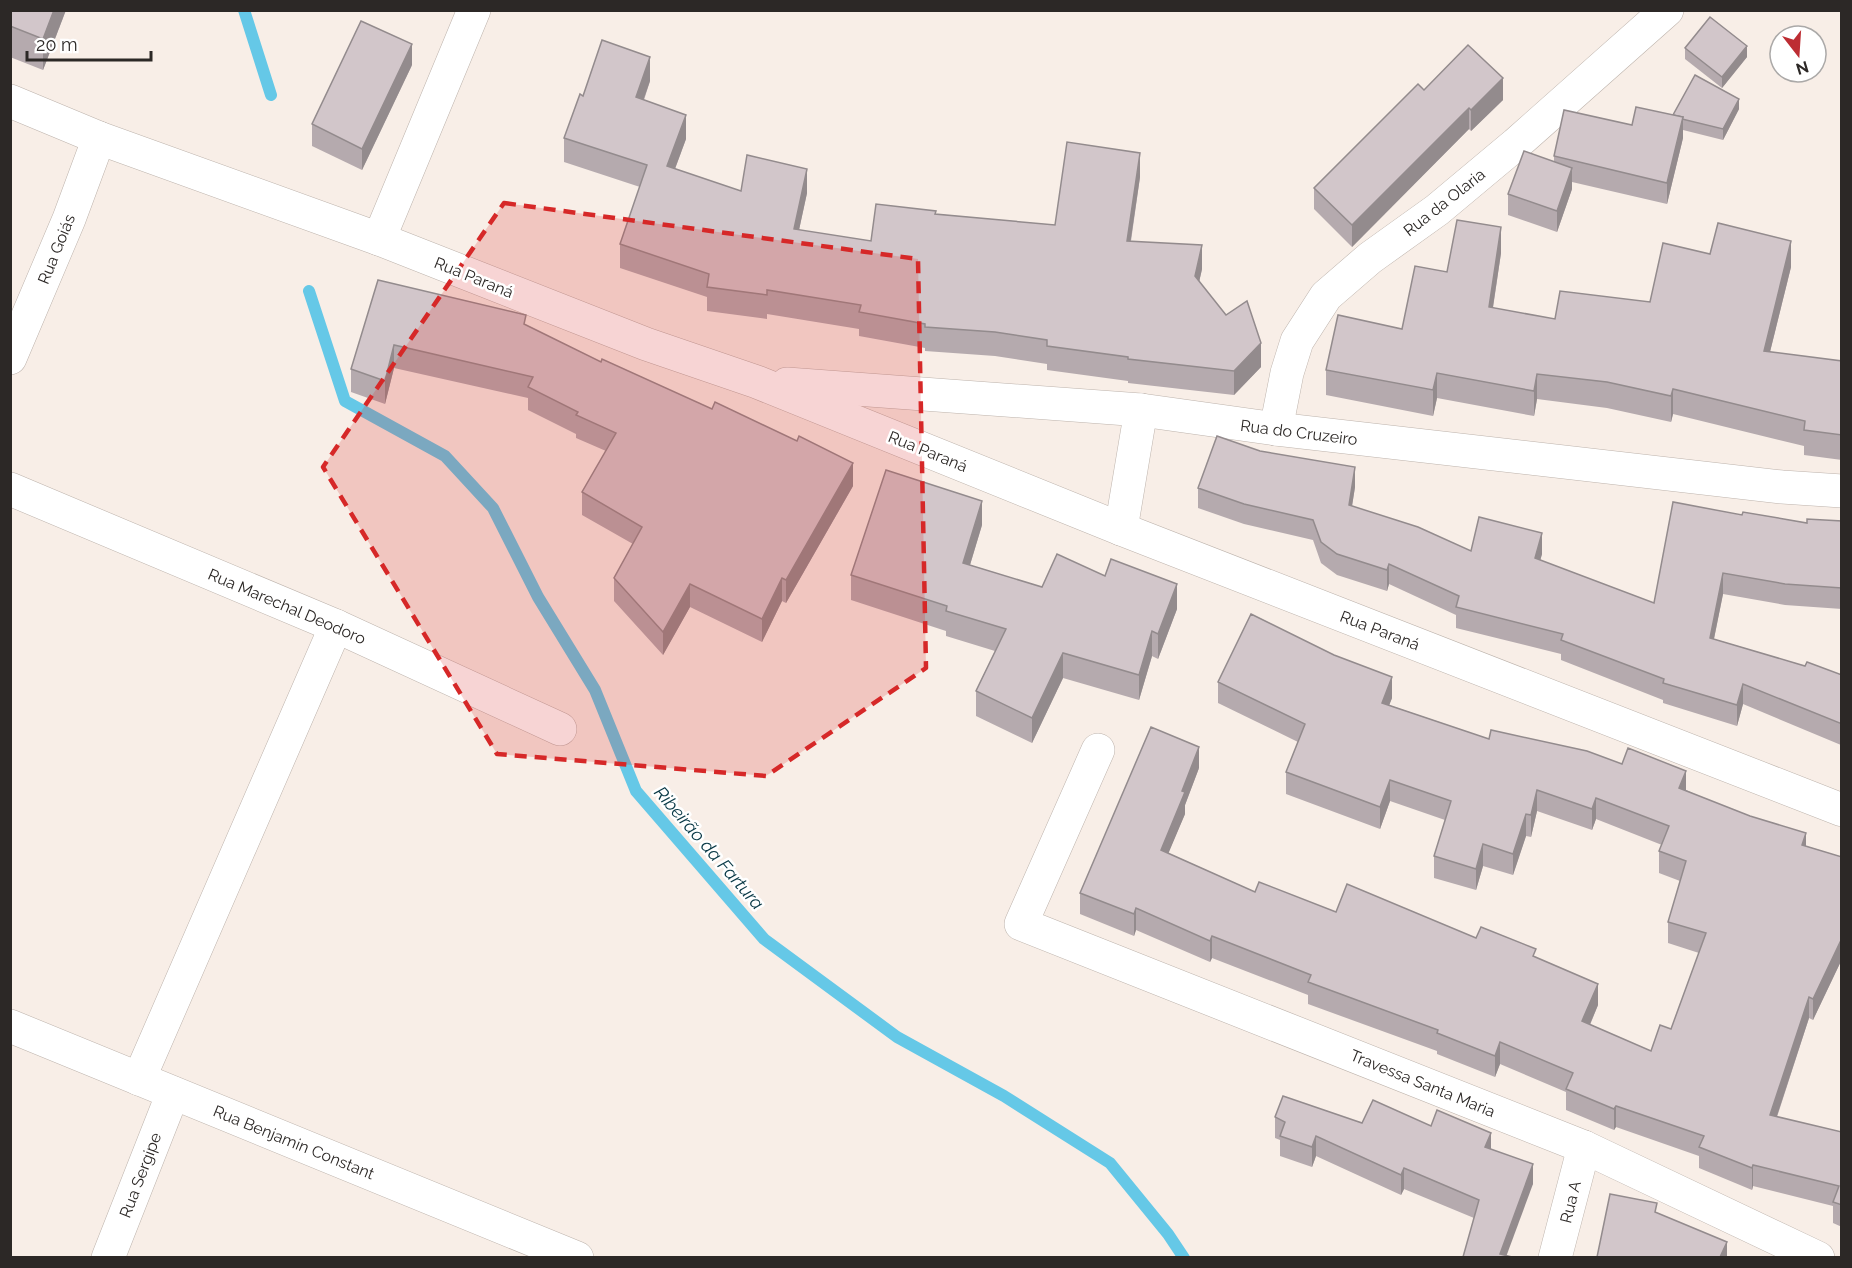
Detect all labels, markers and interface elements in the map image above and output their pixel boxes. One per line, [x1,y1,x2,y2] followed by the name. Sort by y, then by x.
[27,24,152,62] scale bar
[1768,24,1828,84] north arrow
[36,34,78,55] text: 20 m
[1794,57,1811,79] text: N
[1400,165,1489,240] street label: Rua da Olaria
[34,211,79,287] street label: Rua Goiás
[432,253,516,302] street label: Rua Paraná
[1239,416,1359,449] street label: Rua do Cruzeiro
[886,427,970,476] street label: Rua Paraná
[205,565,369,648] street label: Rua Marechal Deodoro
[1337,607,1422,654] street label: Rua Paraná
[650,782,769,914] water label: Ribeirão da Fartura
[1348,1046,1498,1121] street label: Travessa Santa Maria
[210,1101,378,1184] street label: Rua Benjamin Constant
[116,1130,165,1220] street label: Rua Sergipe
[1556,1179,1585,1225] street label: Rua A

